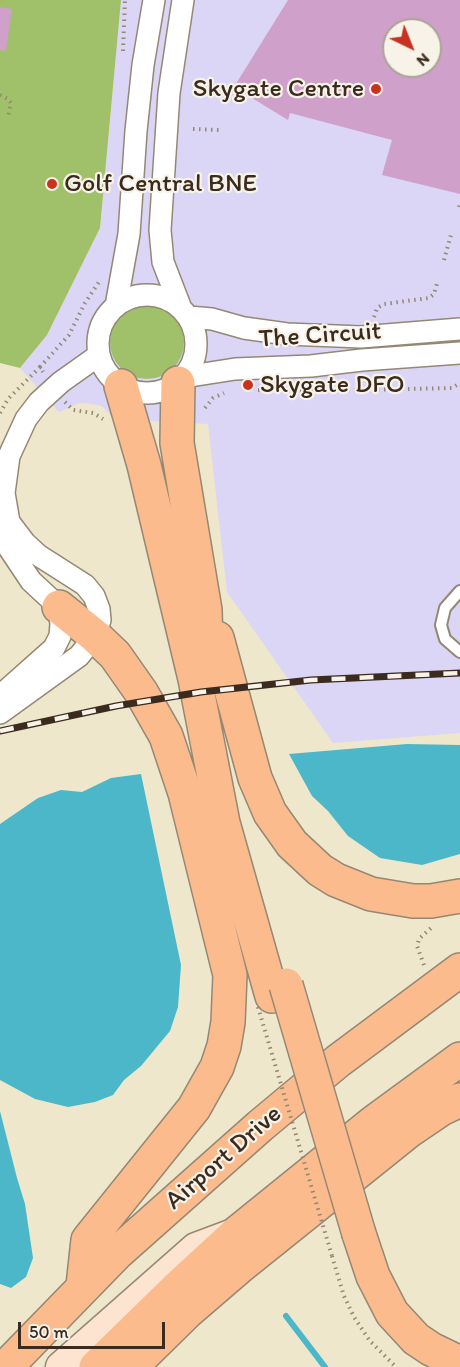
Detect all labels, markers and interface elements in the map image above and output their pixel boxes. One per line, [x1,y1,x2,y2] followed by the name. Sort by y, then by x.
[382,18,442,78] north arrow
[413,49,434,71] text: N
[193,73,364,105] place label: Skygate Centre
[369,82,383,96] marker: Skygate Centre
[64,168,257,200] place label: Golf Central BNE
[45,177,59,191] marker: Golf Central BNE
[258,316,382,356] street label: The Circuit
[260,369,405,401] place label: Skygate DFO
[241,378,255,392] marker: Skygate DFO
[159,1099,289,1217] street label: Airport Drive
[21,1310,168,1348] scale bar
[29,1321,69,1343] text: 50 m

